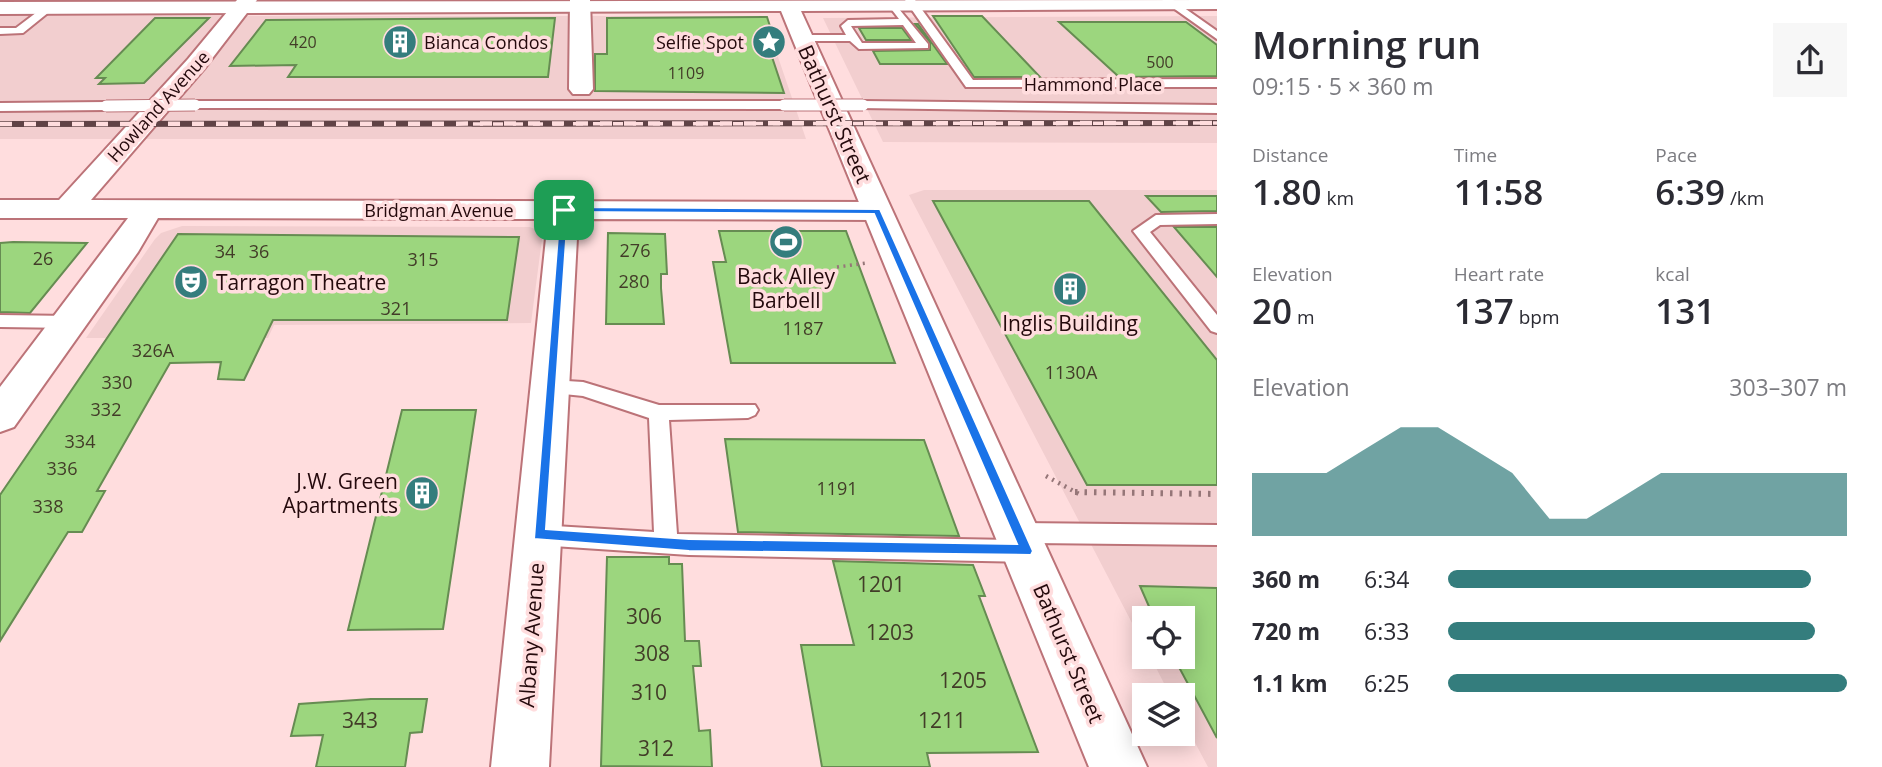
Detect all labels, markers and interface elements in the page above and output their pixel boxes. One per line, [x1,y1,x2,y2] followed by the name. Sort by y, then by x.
[1252,18,1481,70] text: Morning run
[381,23,419,61] building icon: Bianca Condos
[750,23,788,61] place icon: Selfie Spot
[1773,23,1847,97] button: share
[424,30,548,54] place label: Bianca Condos
[656,30,744,54] place label: Selfie Spot
[289,31,317,53] house number: 420
[792,40,878,188] street label: Bathurst Street
[102,45,214,167] street label: Howland Avenue
[1146,51,1174,73] house number: 500
[668,62,704,84] house number: 1109
[1252,70,1434,102] text: 09:15 · 5 × 360 m
[1024,72,1162,96] street label: Hammond Place
[1252,142,1328,168] text: Distance
[1454,142,1497,168] text: Time
[1655,142,1697,168] text: Pace
[1252,168,1322,215] text: 1.80
[1454,168,1543,215] text: 11:58
[1655,168,1725,215] text: 6:39
[534,180,594,240] pin
[1322,185,1354,211] text: km
[1725,185,1764,211] text: /km
[545,191,583,229] icon: arrive
[364,198,514,222] street label: Bridgman Avenue
[767,223,805,261] sports icon: Back Alley Barbell
[620,238,650,262] house number: 276
[215,239,235,263] house number: 34
[249,239,269,263] house number: 36
[33,246,53,270] house number: 26
[408,247,438,271] house number: 315
[1252,261,1333,287] text: Elevation
[1454,261,1544,287] text: Heart rate
[1655,261,1690,287] text: kcal
[737,262,835,314] place label: Back Alley Barbell
[172,263,210,301] theatre icon: Tarragon Theatre
[216,268,386,296] place label: Tarragon Theatre
[619,269,649,293] house number: 280
[1051,270,1089,308] building icon: Inglis Building
[1252,287,1292,334] text: 20
[1454,287,1514,334] text: 137
[1655,287,1715,334] text: 131
[381,296,411,320] house number: 321
[1292,304,1315,330] text: m
[1514,304,1559,330] text: bpm
[1002,309,1138,337] place label: Inglis Building
[782,316,824,340] house number: 1187
[132,338,175,362] house number: 326A
[1045,360,1098,384] house number: 1130A
[102,370,132,394] house number: 330
[1252,371,1350,403] text: Elevation
[1729,371,1847,403] text: 303–307 m
[91,397,121,421] house number: 332
[65,429,95,453] house number: 334
[47,456,77,480] house number: 336
[283,467,398,519] place label: J.W. Green Apartments
[403,474,441,512] building icon: J.W. Green Apartments
[816,476,858,500] house number: 1191
[33,494,63,518] house number: 338
[512,562,550,708] street label: Albany Avenue
[1252,563,1320,595] text: 360 m
[1364,563,1410,595] text: 6:34
[857,570,905,598] house number: 1201
[1027,579,1111,727] street label: Bathurst Street
[626,602,662,630] house number: 306
[1132,606,1195,746] map controls
[1132,606,1195,669] button: locate
[1252,615,1320,647] text: 720 m
[1364,615,1410,647] text: 6:33
[866,618,914,646] house number: 1203
[634,639,670,667] house number: 308
[939,666,987,694] house number: 1205
[1252,667,1328,699] text: 1.1 km
[1364,667,1410,699] text: 6:25
[631,678,667,706] house number: 310
[1132,683,1195,746] button: layers
[342,706,378,734] house number: 343
[918,706,966,734] house number: 1211
[638,734,674,762] house number: 312

